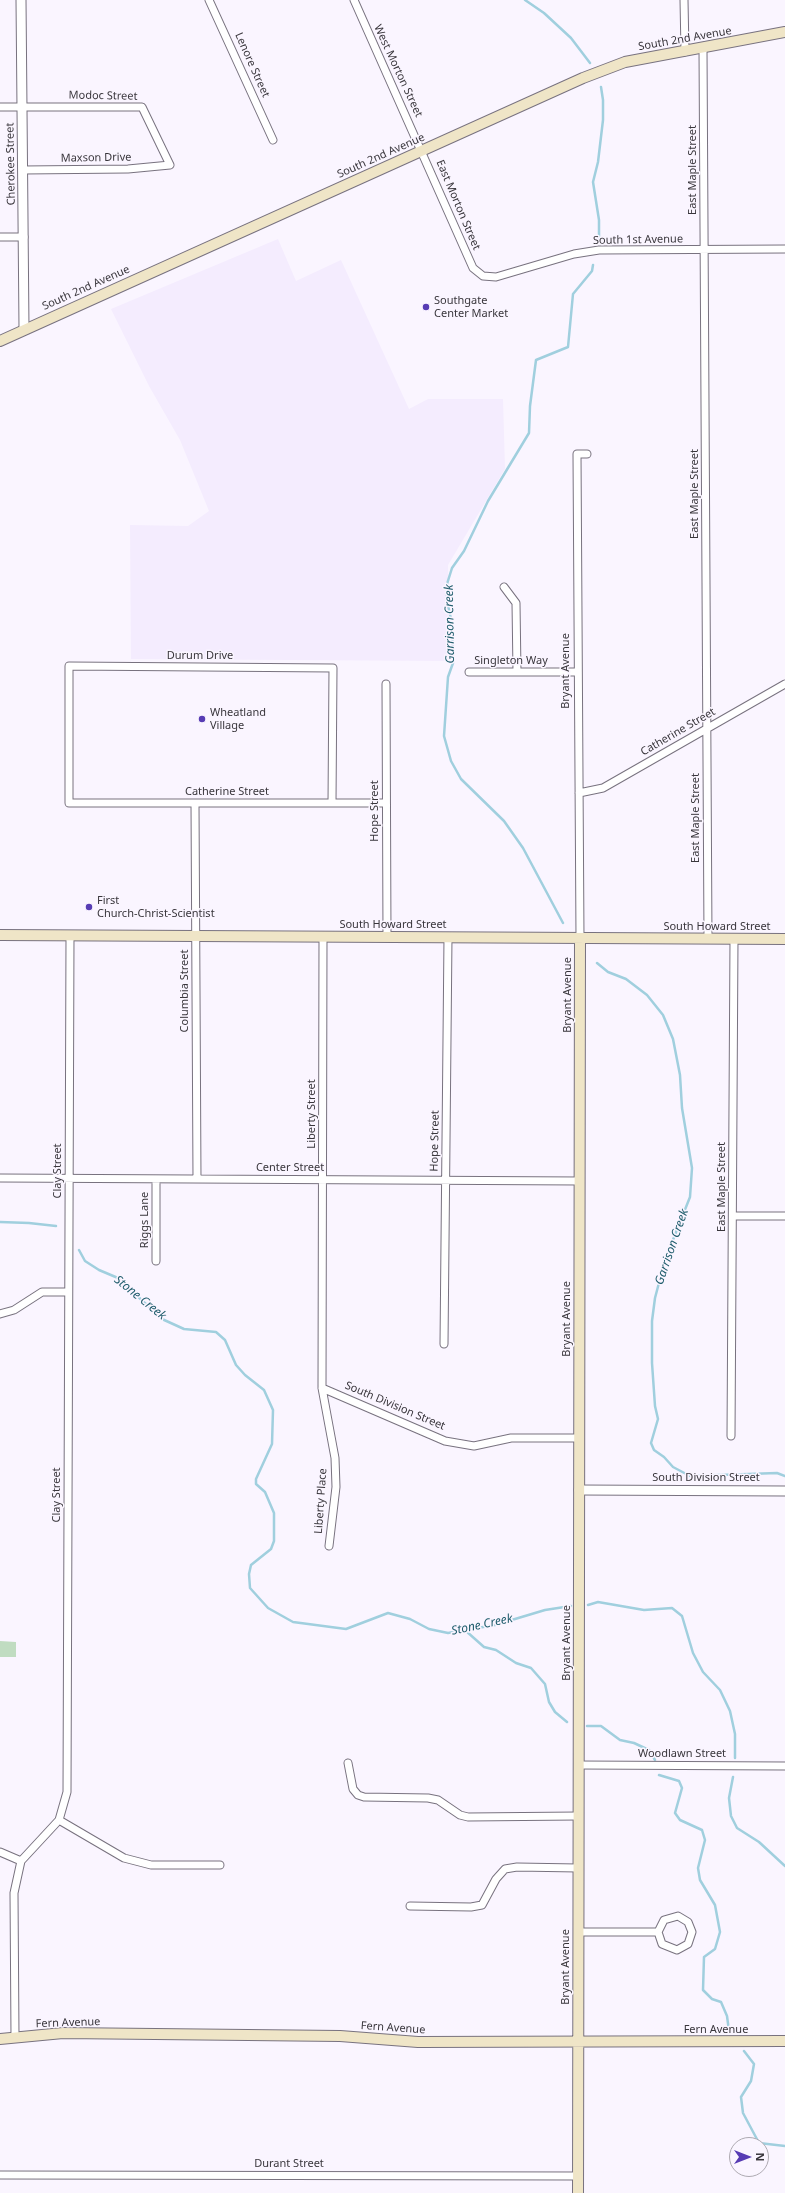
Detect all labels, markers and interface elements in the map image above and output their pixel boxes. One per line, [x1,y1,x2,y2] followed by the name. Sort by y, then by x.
[371,23,425,119] street label: West Morton Street
[637,24,733,54] street label: South 2nd Avenue
[232,31,272,99] street label: Lenore Street
[68,89,138,103] street label: Modoc Street
[4,122,18,206] street label: Cherokee Street
[686,125,700,215] street label: East Maple Street
[335,131,427,181] street label: South 2nd Avenue
[61,151,131,165] street label: Maxson Drive
[433,158,483,252] street label: East Morton Street
[593,233,683,247] street label: South 1st Avenue
[40,263,132,313] street label: South 2nd Avenue
[434,294,508,320] place label: Southgate Center Market
[421,302,431,312] marker: Southgate Center Market
[688,449,702,539] street label: East Maple Street
[442,584,458,664] water label: Garrison Creek
[559,633,573,709] street label: Bryant Avenue
[167,649,233,663] street label: Durum Drive
[474,654,548,668] street label: Singleton Way
[638,705,718,759] street label: Catherine Street
[210,706,266,732] place label: Wheatland Village
[197,714,207,724] marker: Wheatland Village
[689,773,703,863] street label: East Maple Street
[368,780,382,842] street label: Hope Street
[185,785,269,799] street label: Catherine Street
[97,894,215,920] place label: First Church-Christ-Scientist
[84,902,94,912] marker: First Church-Christ-Scientist
[339,918,447,932] street label: South Howard Street
[663,920,771,934] street label: South Howard Street
[178,950,192,1032] street label: Columbia Street
[561,957,575,1033] street label: Bryant Avenue
[305,1079,319,1149] street label: Liberty Street
[428,1110,442,1172] street label: Hope Street
[715,1142,729,1232] street label: East Maple Street
[51,1143,65,1199] street label: Clay Street
[256,1161,324,1175] street label: Center Street
[138,1192,152,1248] street label: Riggs Lane
[652,1207,692,1287] water label: Garrison Creek
[111,1273,169,1323] water label: Stone Creek
[560,1281,574,1357] street label: Bryant Avenue
[343,1379,447,1433] street label: South Division Street
[50,1467,64,1523] street label: Clay Street
[312,1468,330,1534] street label: Liberty Place
[652,1471,760,1485] street label: South Division Street
[560,1605,574,1681] street label: Bryant Avenue
[450,1611,514,1639] water label: Stone Creek
[638,1747,726,1761] street label: Woodlawn Street
[559,1929,573,2005] street label: Bryant Avenue
[35,2015,101,2031] street label: Fern Avenue
[360,2019,426,2037] street label: Fern Avenue
[684,2023,748,2037] street label: Fern Avenue
[729,2137,769,2177] north arrow
[753,2153,768,2161] text: N
[254,2157,324,2171] street label: Durant Street

